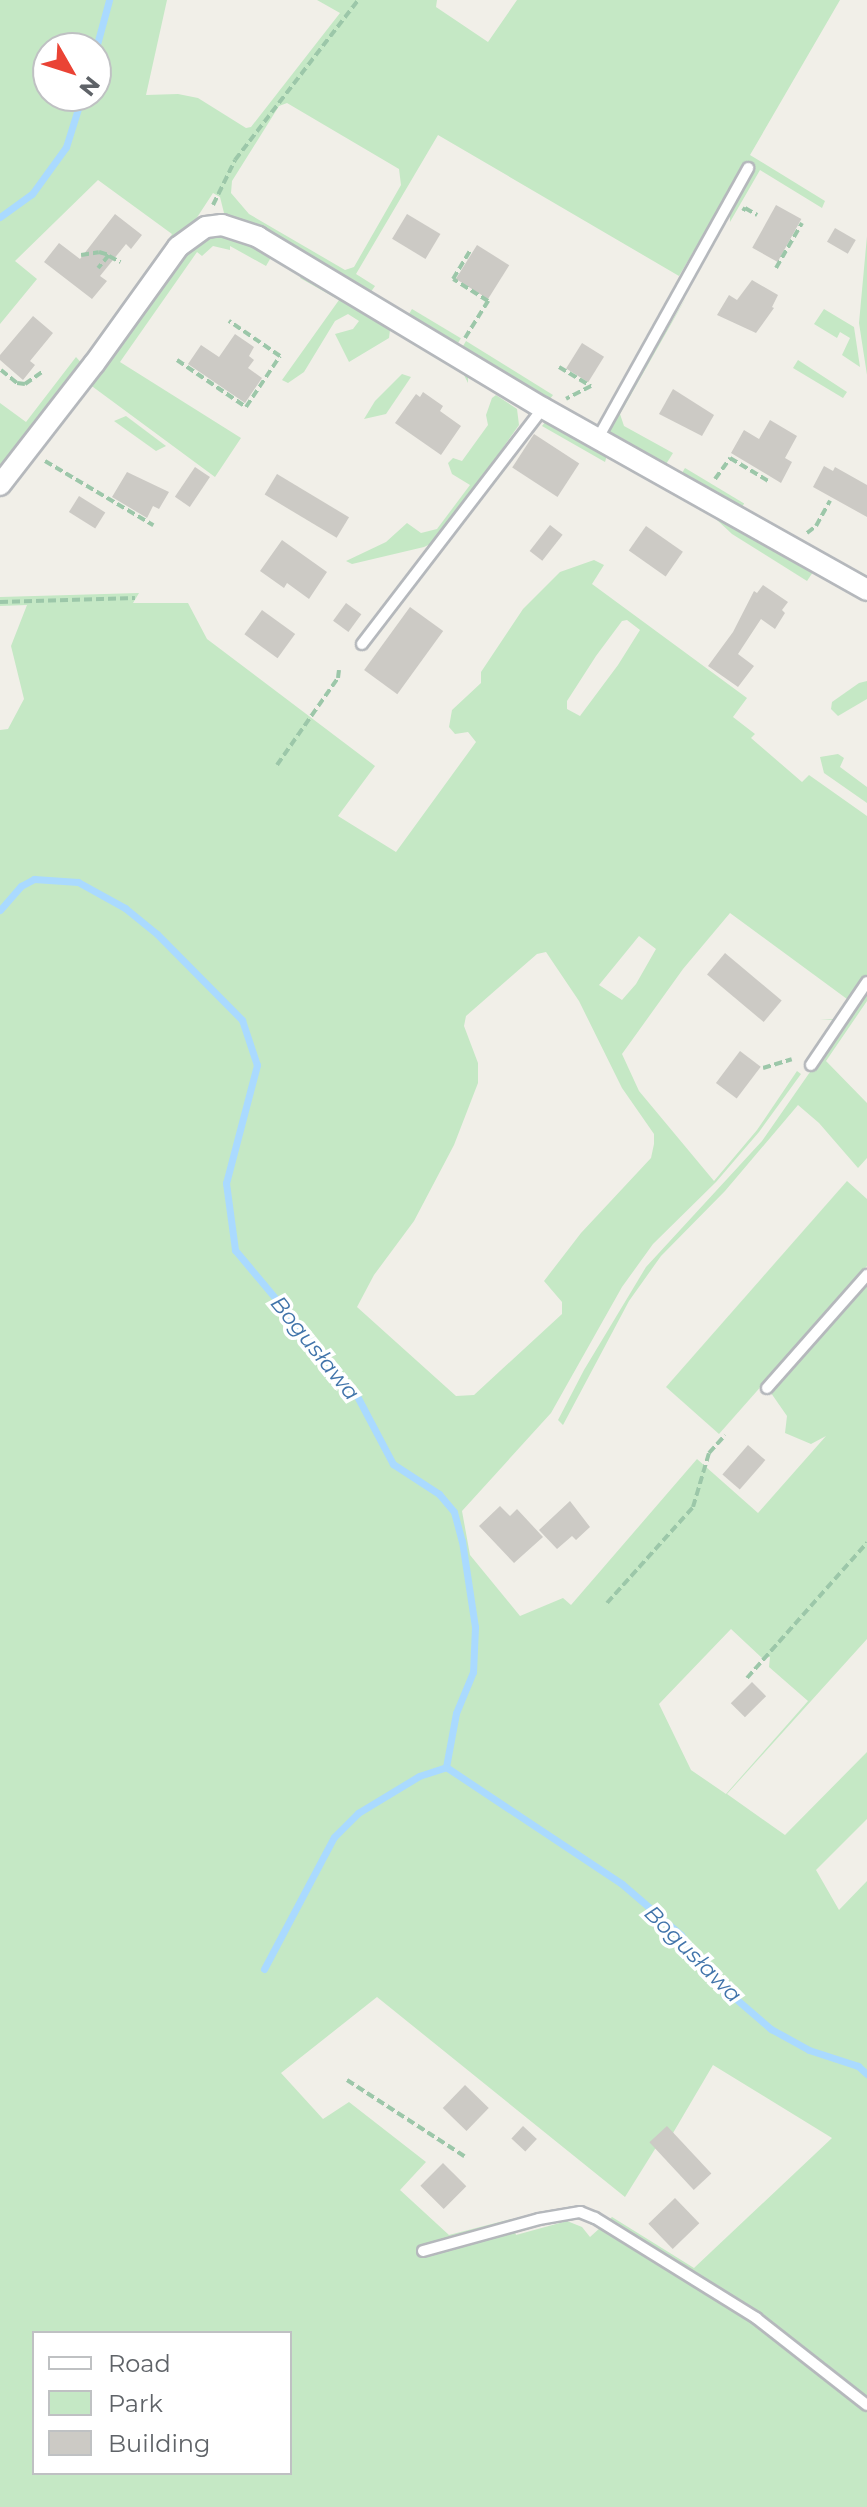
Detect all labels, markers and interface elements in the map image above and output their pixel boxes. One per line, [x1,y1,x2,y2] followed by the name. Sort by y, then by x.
[32,32,112,112] north arrow
[73,71,106,102] text: N
[265,1291,365,1405] water label: Bogusława
[639,1900,747,2008] water label: Bogusława
[32,2331,292,2475] legend
[108,2349,171,2378] text: Road
[108,2389,163,2418] text: Park
[108,2429,211,2458] text: Building

